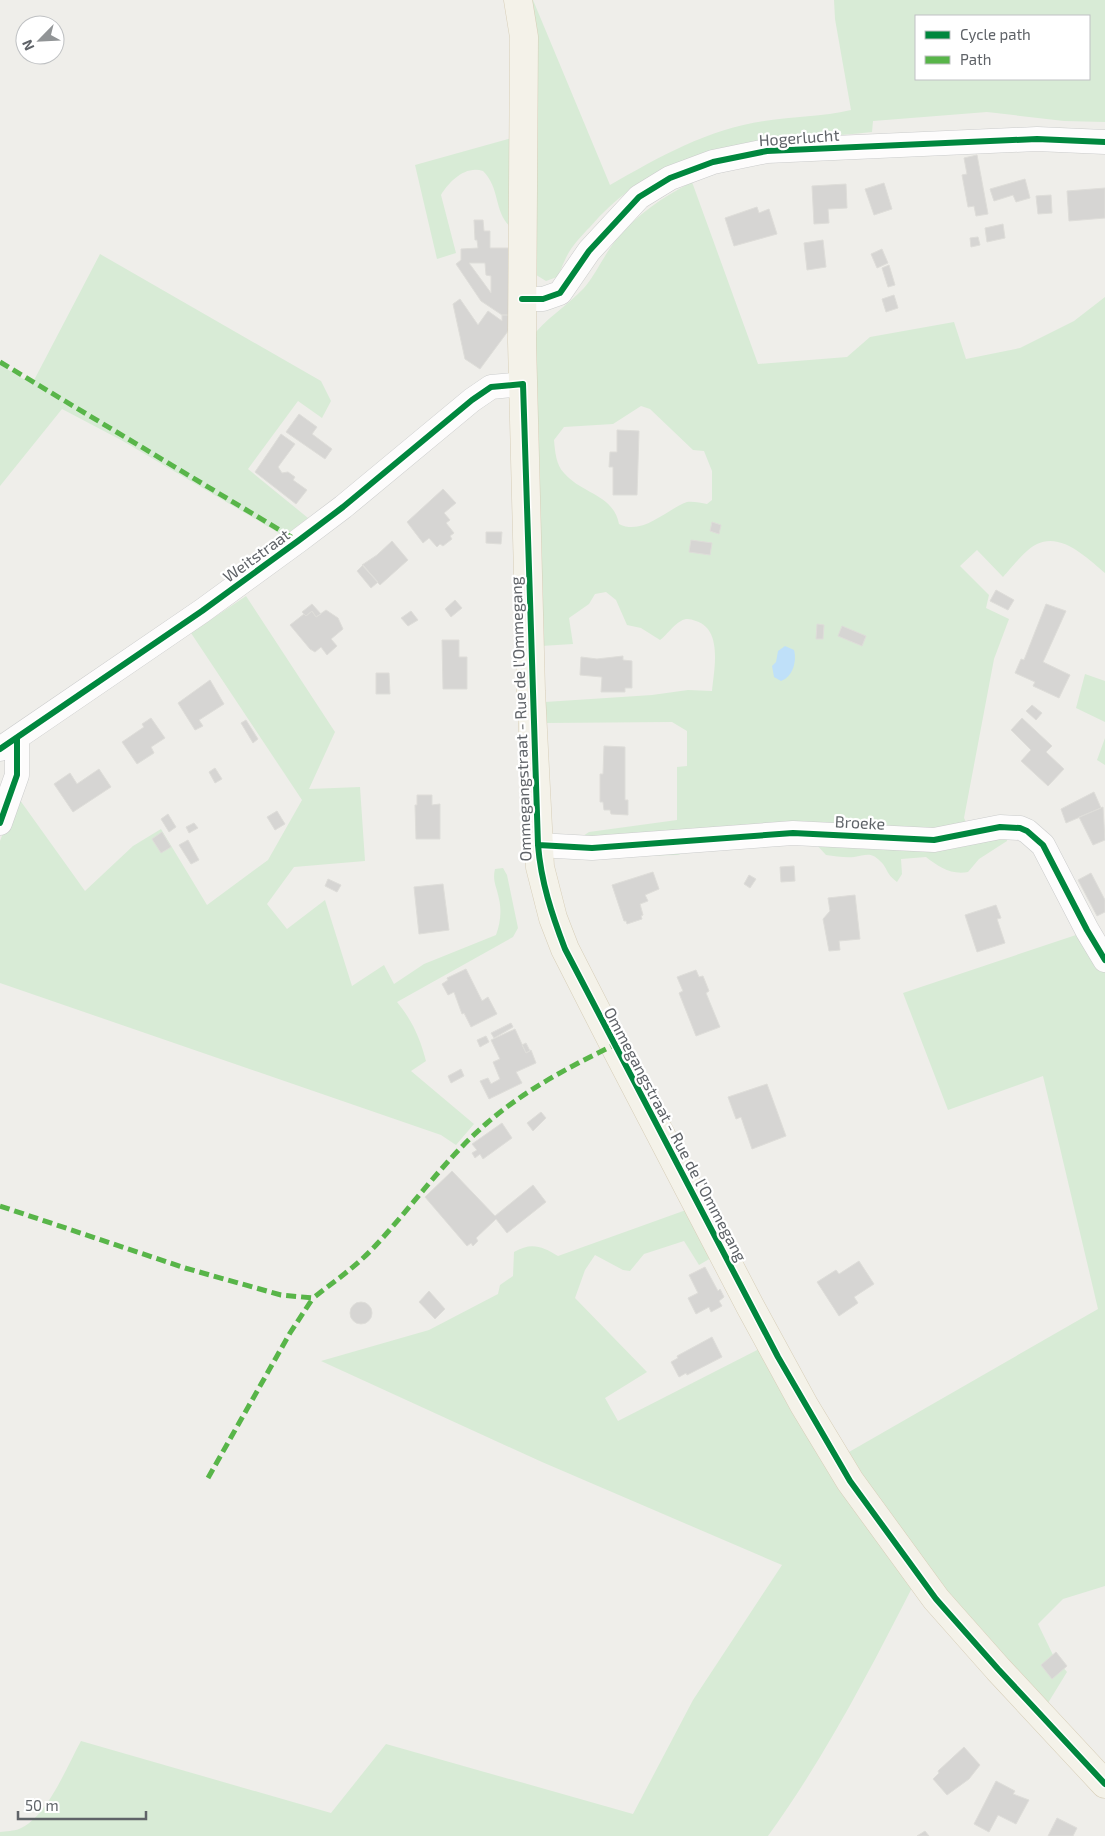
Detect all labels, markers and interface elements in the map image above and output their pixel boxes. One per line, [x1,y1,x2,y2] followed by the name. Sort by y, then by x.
[15,15,65,65] north arrow
[915,15,1090,80] legend
[960,25,1031,43] text: Cycle path
[18,37,37,54] text: N
[960,50,991,68] text: Path
[758,125,840,149] street label: Hogerlucht
[219,524,293,586] street label: Weitstraat
[506,576,534,862] street label: Ommegangstraat - Rue de l'Ommegang
[834,811,886,833] street label: Broeke
[601,1004,751,1264] street label: Ommegangstraat - Rue de l'Ommegang
[18,1788,145,1820] scale bar
[25,1796,59,1814] text: 50 m

